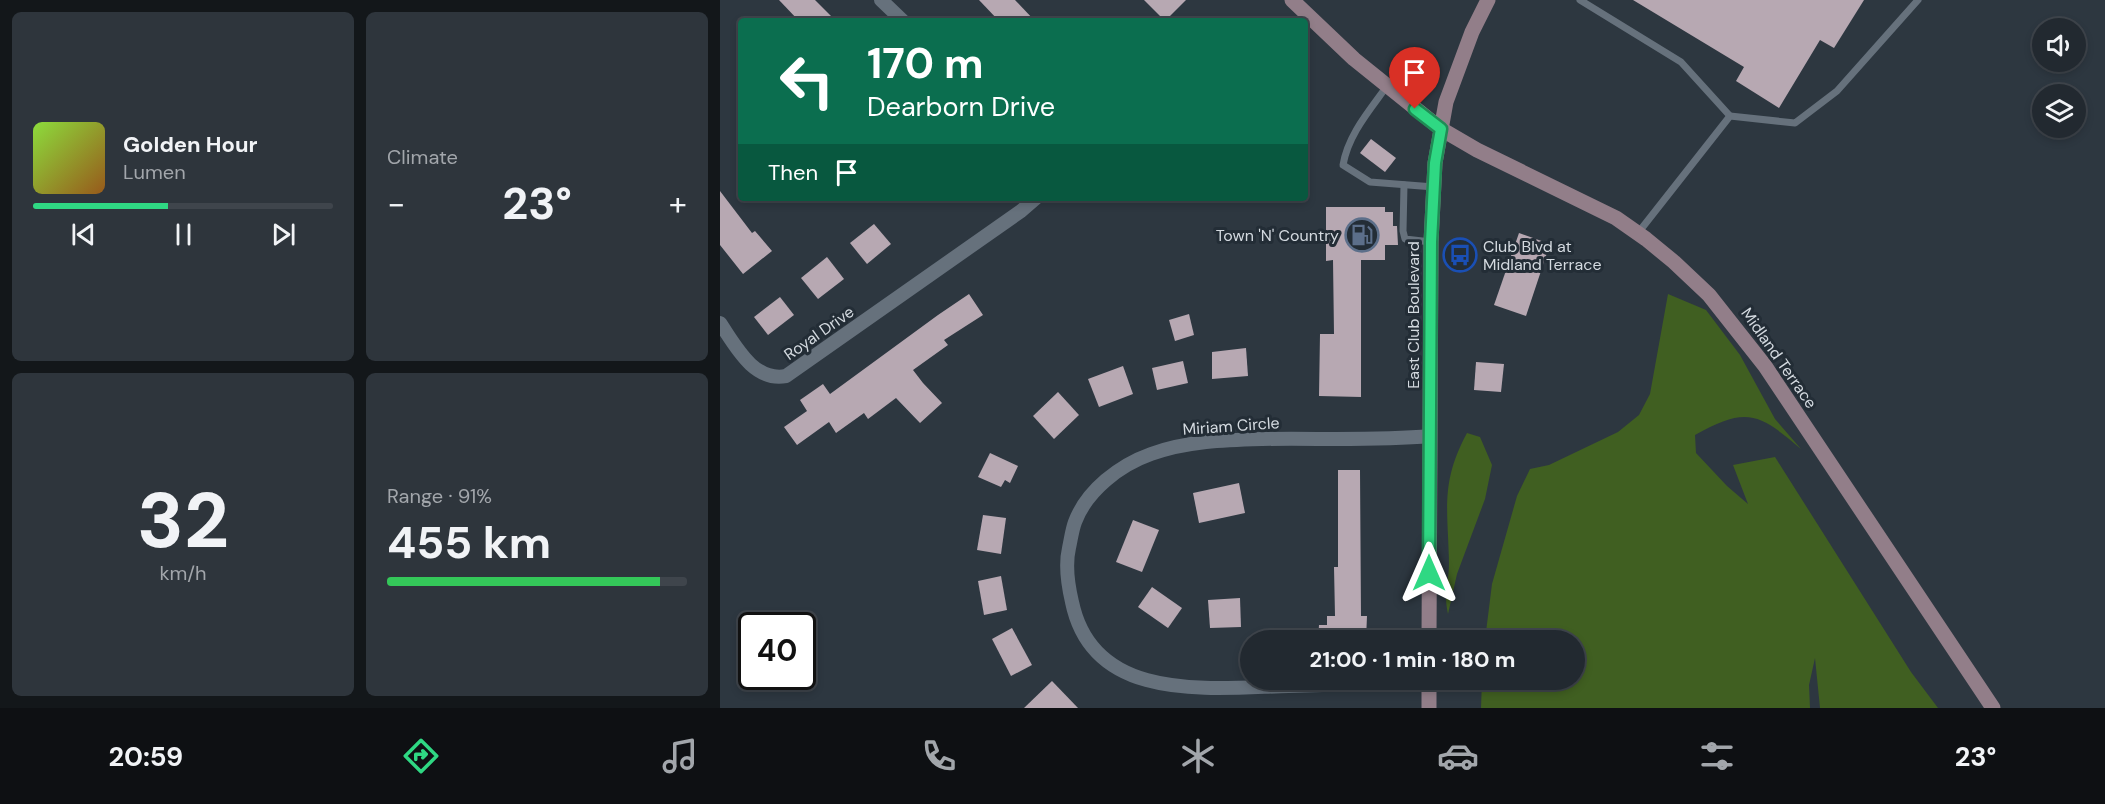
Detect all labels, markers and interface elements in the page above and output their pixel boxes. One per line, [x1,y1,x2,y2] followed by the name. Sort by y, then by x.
[2032,18,2086,138] map controls
[2032,18,2086,72] button: sound
[867,36,984,91] text: 170 m
[768,42,846,120] icon: left
[1389,47,1440,109] pin
[1398,56,1431,89] icon: arrive
[2032,84,2086,138] button: layers
[867,89,1055,124] text: Dearborn Drive
[123,130,258,159] text: Golden Hour
[387,144,458,170] text: Climate
[830,156,863,189] icon: arrive
[768,158,818,187] text: Then
[123,159,186,185] text: Lumen
[502,174,572,233] text: 23°
[387,182,405,225] text: −
[669,182,687,225] text: +
[1344,217,1380,253] fuel station icon: Town 'N' Country
[67,218,100,251] icon: previous
[167,218,200,251] icon: pause
[267,218,300,251] icon: next
[1216,225,1339,246] place label: Town 'N' Country
[1483,236,1601,275] place label: Club Blvd at Midland Terrace
[1442,237,1478,273] bus stop icon: Club Blvd at Midland Terrace
[1403,241,1424,389] street label: East Club Boulevard
[780,301,858,365] street label: Royal Drive
[1736,303,1822,413] street label: Midland Terrace
[1182,412,1280,440] street label: Miriam Circle
[137,470,229,571] text: 32
[387,483,492,509] text: Range · 91%
[387,513,551,572] text: 455 km
[1397,541,1461,605] position arrow
[159,560,207,586] text: km/h
[738,612,816,690] speed limit sign: 40
[1310,645,1515,674] text: 21:00 · 1 min · 180 m
[400,735,442,777] icon: directions
[659,735,701,777] icon: music
[918,735,960,777] icon: phone
[1177,735,1219,777] icon: climate
[1437,735,1479,777] icon: car
[1696,735,1738,777] icon: filters
[109,739,183,774] text: 20:59
[1955,739,1996,774] text: 23°

